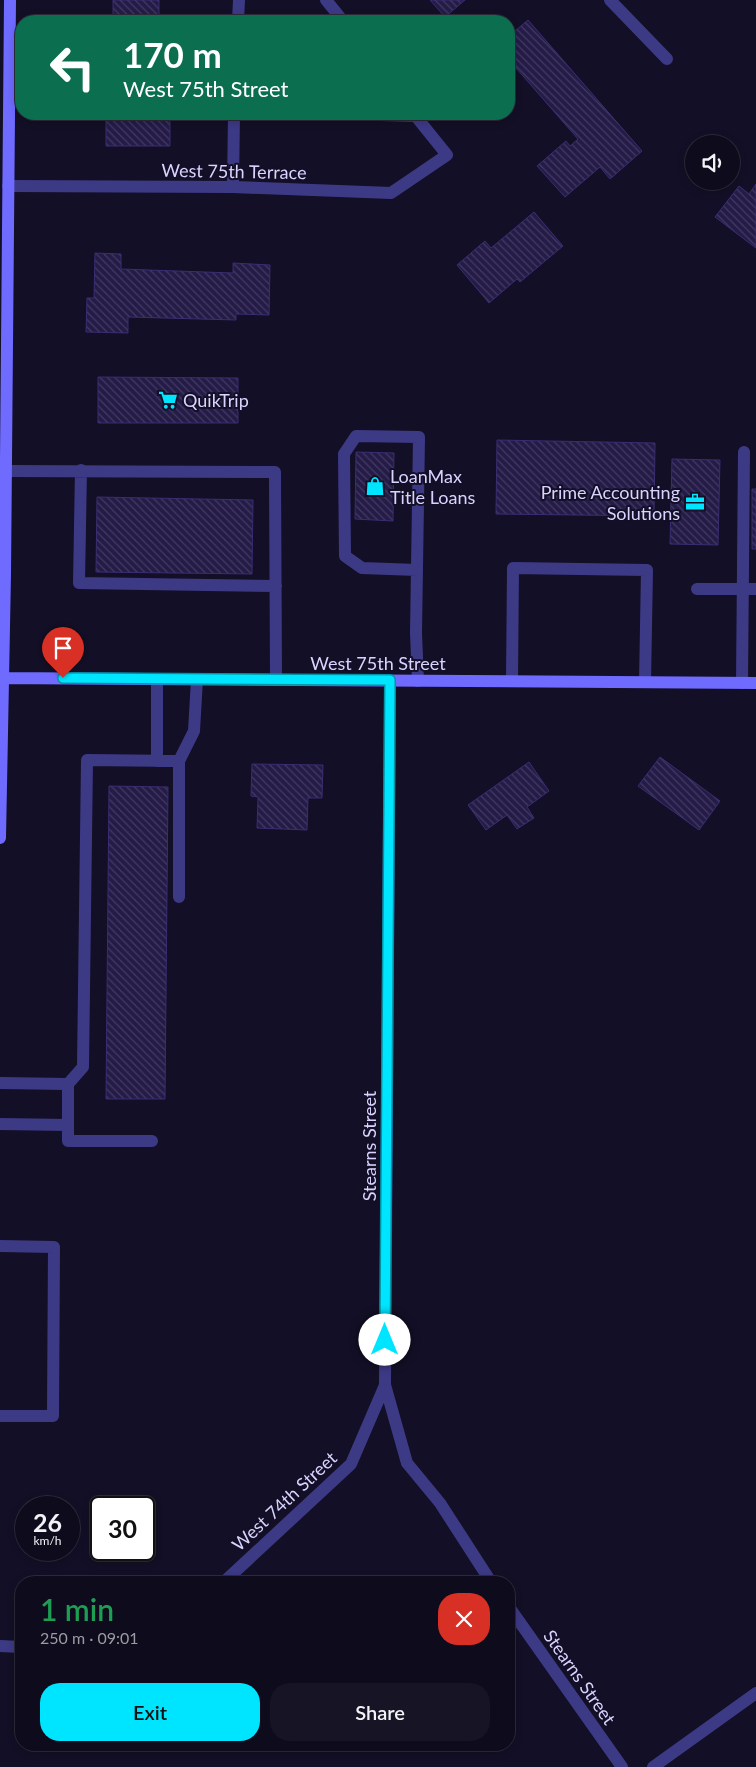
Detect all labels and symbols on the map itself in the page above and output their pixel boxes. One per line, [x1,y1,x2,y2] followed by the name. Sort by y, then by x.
[161,159,307,183] street label: West 75th Terrace
[157,389,179,411] supermarket icon: QuikTrip
[183,389,249,411] place label: QuikTrip
[390,465,475,508] place label: LoanMax Title Loans
[364,475,386,497] shop icon: LoanMax Title Loans
[541,481,680,524] place label: Prime Accounting Solutions
[684,491,706,513] office icon: Prime Accounting Solutions
[42,627,84,678] pin
[310,652,446,674] street label: West 75th Street
[358,1090,380,1201] street label: Stearns Street
[358,1313,410,1365] position arrow
[227,1446,341,1555] street label: West 74th Street
[90,1496,155,1561] speed limit sign: 30
[539,1625,621,1729] street label: Stearns Street

